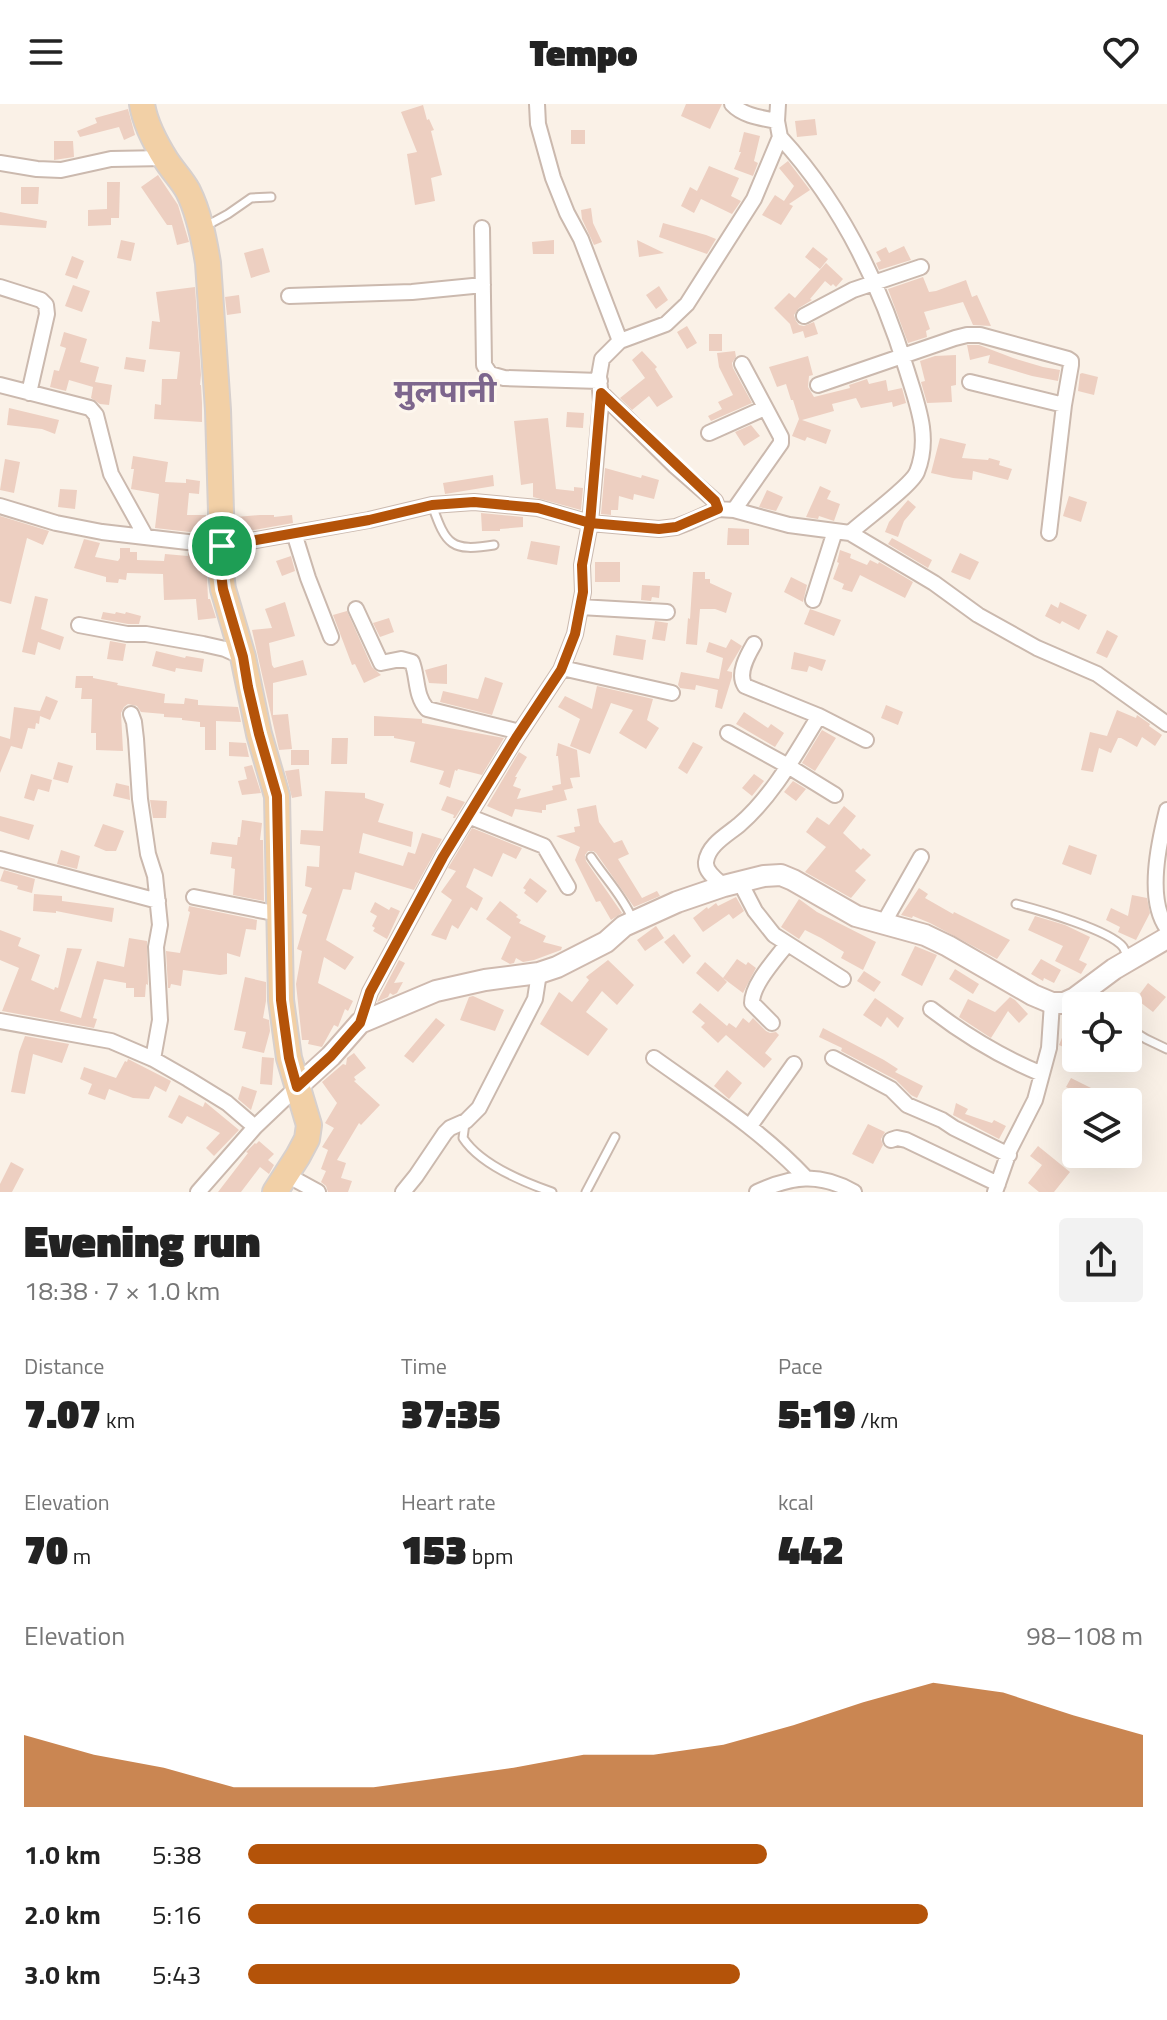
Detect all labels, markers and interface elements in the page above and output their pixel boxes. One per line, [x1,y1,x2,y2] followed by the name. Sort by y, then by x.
[529,25,638,80] text: Tempo
[24,30,68,74] icon: menu
[1099,30,1143,74] icon: heart
[394,366,497,414] district label: मुलपानी
[188,512,256,580] pin
[200,524,244,568] icon: arrive
[1062,992,1142,1168] map controls
[1062,992,1142,1072] button: locate
[1062,1088,1142,1168] button: layers
[24,1207,261,1274] text: Evening run
[1059,1218,1143,1302] button: share
[24,1271,220,1310] text: 18:38 · 7 × 1.0 km
[24,1349,104,1383] text: Distance
[401,1349,447,1383] text: Time
[778,1349,823,1383] text: Pace
[24,1383,101,1444] text: 7.07
[401,1383,501,1444] text: 37:35
[778,1383,856,1444] text: 5:19
[101,1403,135,1437] text: km
[856,1403,898,1437] text: /km
[24,1485,110,1519] text: Elevation
[401,1485,496,1519] text: Heart rate
[778,1485,814,1519] text: kcal
[24,1519,68,1580] text: 70
[401,1519,467,1580] text: 153
[778,1519,844,1580] text: 442
[68,1539,91,1573] text: m
[467,1539,513,1573] text: bpm
[24,1616,125,1655] text: Elevation
[1026,1616,1143,1655] text: 98–108 m
[24,1835,101,1874] text: 1.0 km
[152,1835,201,1874] text: 5:38
[24,1895,101,1934] text: 2.0 km
[152,1895,201,1934] text: 5:16
[24,1955,101,1994] text: 3.0 km
[152,1955,201,1994] text: 5:43

